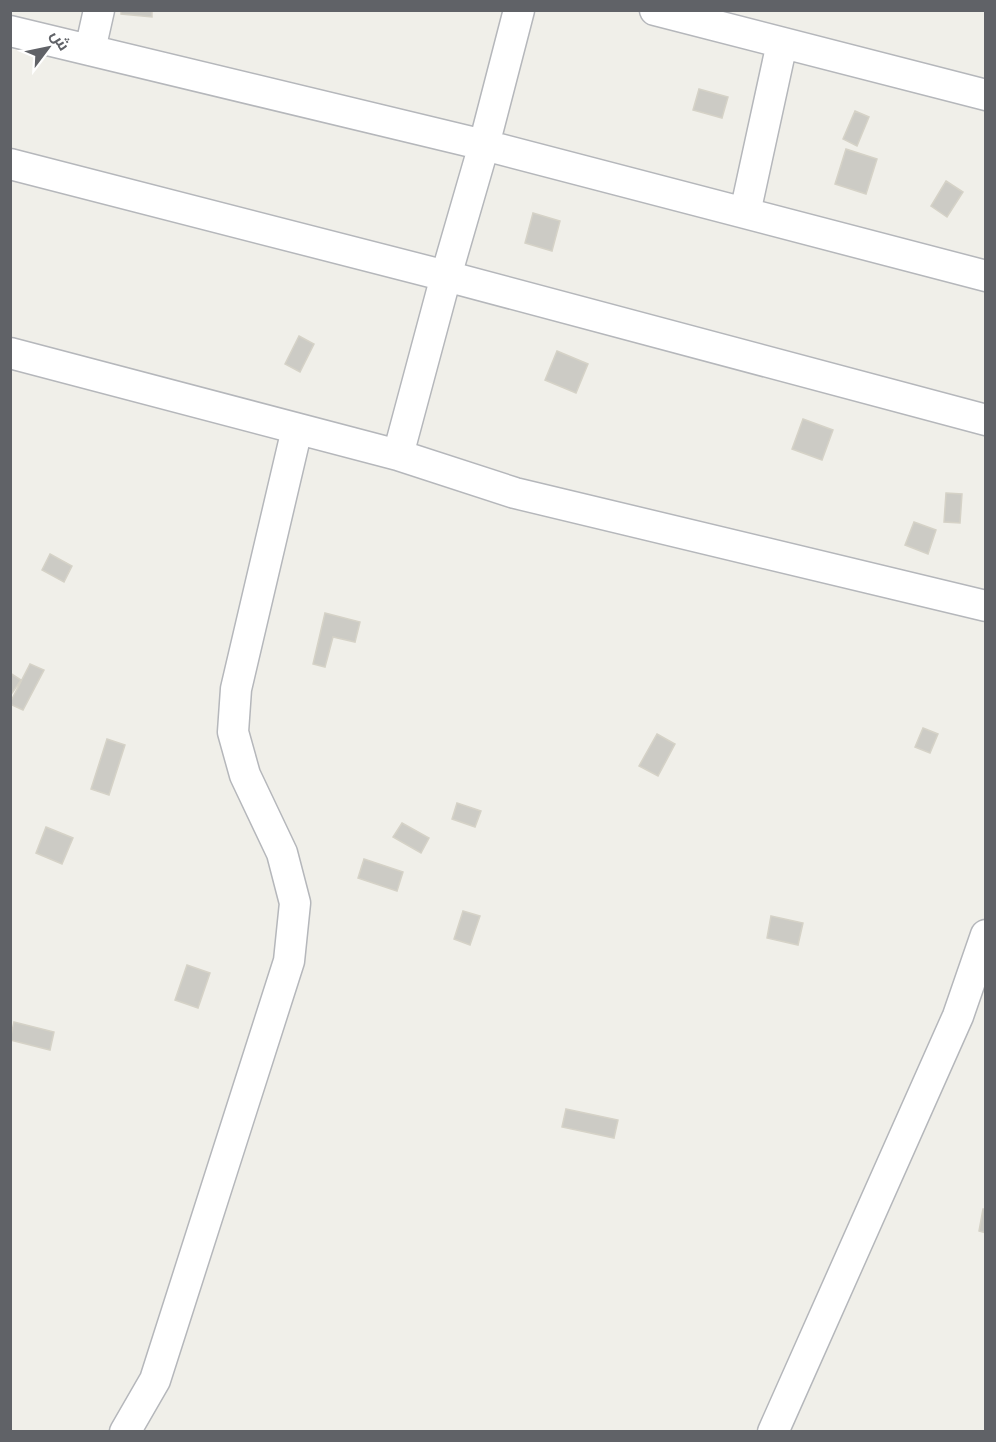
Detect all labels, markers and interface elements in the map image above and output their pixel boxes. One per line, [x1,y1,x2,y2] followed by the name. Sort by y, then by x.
[18,18,78,78] north arrow
[47,27,74,54] text: ش

